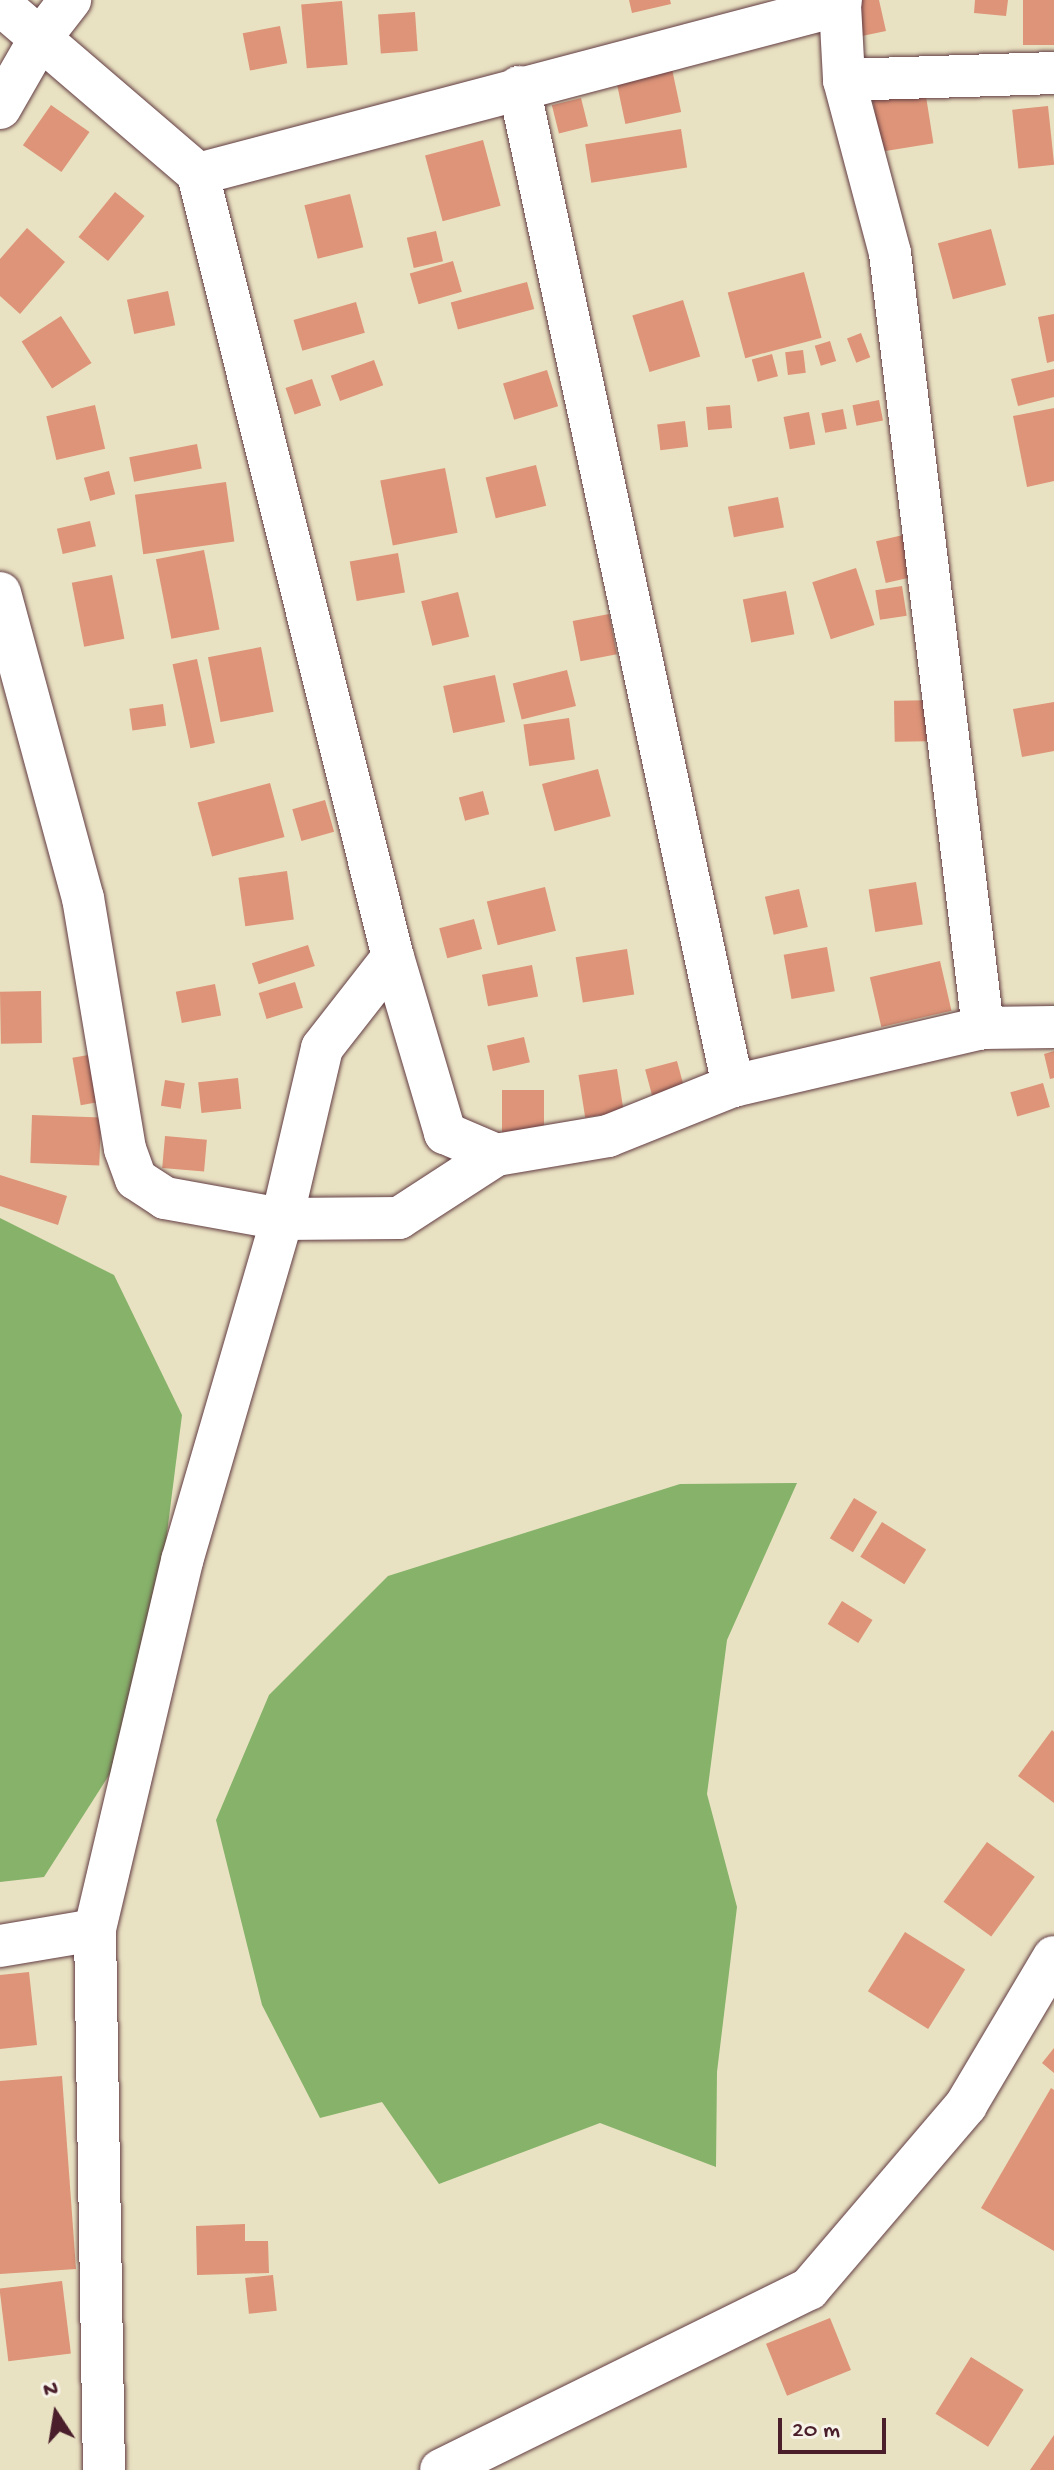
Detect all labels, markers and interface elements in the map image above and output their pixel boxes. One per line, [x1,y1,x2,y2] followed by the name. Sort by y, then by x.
[16,2374,96,2454] north arrow
[41,2376,61,2405] text: N
[782,2402,890,2452] scale bar
[792,2417,840,2446] text: 20 m

